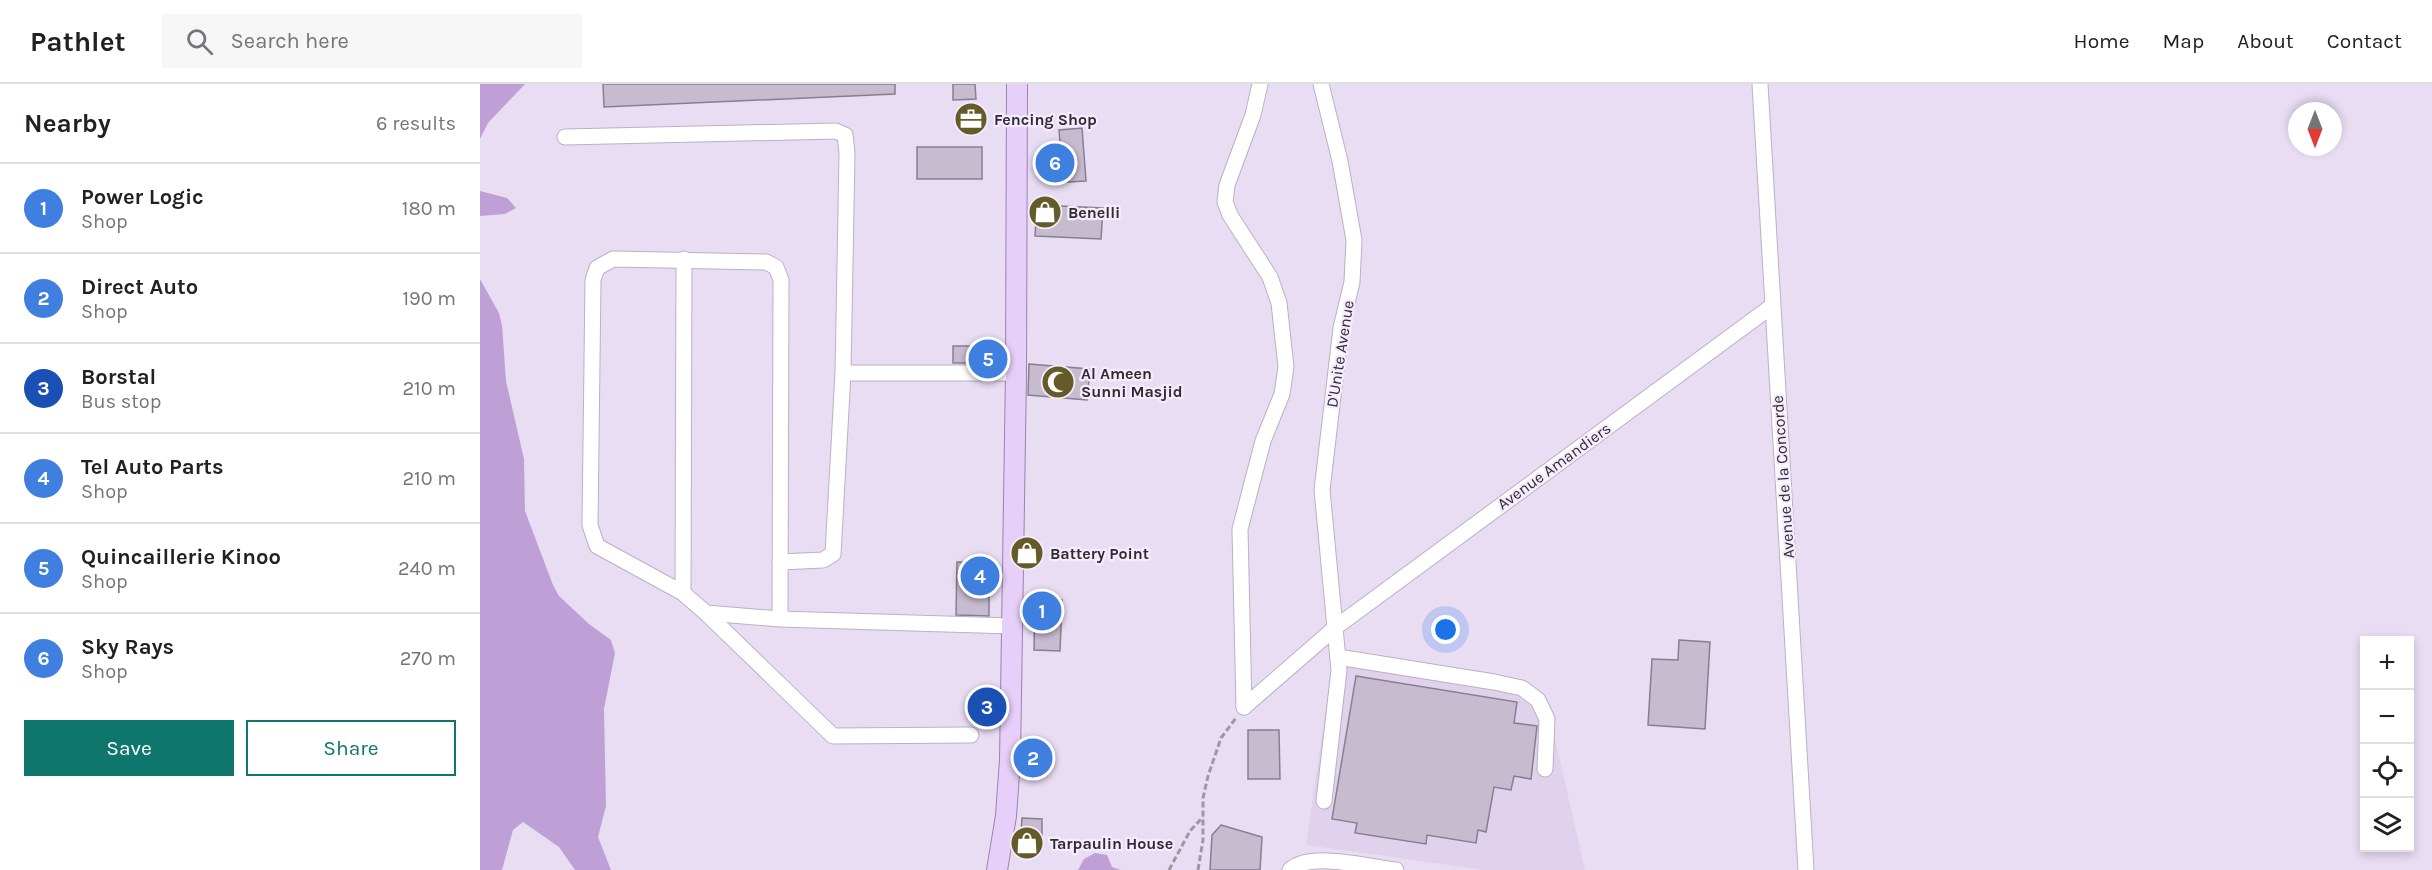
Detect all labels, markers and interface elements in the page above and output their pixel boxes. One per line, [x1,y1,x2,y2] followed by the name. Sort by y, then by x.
[162,14,582,68] search box
[30,25,126,58] text: Pathlet
[183,25,216,58] icon: search
[231,28,349,54] text: Search here
[2074,29,2130,53] text: Home
[2163,29,2204,53] text: Map
[2237,29,2294,53] text: About
[2327,29,2402,53] text: Contact
[953,101,989,137] office icon: Fencing Shop
[2288,102,2342,156] north arrow
[24,108,111,139] text: Nearby
[994,110,1097,129] place label: Fencing Shop
[376,112,456,135] text: 6 results
[1036,140,1074,185] pin: 6
[81,184,204,210] text: Power Logic
[1027,194,1063,230] shop icon: Benelli
[40,197,47,220] text: 1
[402,197,456,220] text: 180 m
[1068,203,1120,222] place label: Benelli
[81,210,128,233] text: Shop
[81,274,198,300] text: Direct Auto
[37,287,50,310] text: 2
[402,287,456,310] text: 190 m
[1322,299,1358,409] street label: D'Unite Avenue
[81,300,128,323] text: Shop
[968,336,1008,382] pin: 5
[81,364,156,390] text: Borstal
[1040,364,1076,400] mosque icon: Al Ameen Sunni Masjid
[1081,364,1183,401] place label: Al Ameen Sunni Masjid
[37,377,50,400] text: 3
[402,377,456,400] text: 210 m
[81,390,161,413] text: Bus stop
[1768,395,1798,559] street label: Avenue de la Concorde
[1494,418,1614,514] street label: Avenue Amandiers
[81,454,224,480] text: Tel Auto Parts
[38,467,49,490] text: 4
[402,467,456,490] text: 210 m
[81,480,128,503] text: Shop
[1009,535,1045,571] shop icon: Battery Point
[81,544,281,570] text: Quincaillerie Kinoo
[1050,544,1149,563] place label: Battery Point
[960,554,1000,598] pin: 4
[38,557,49,580] text: 5
[398,557,456,580] text: 240 m
[81,570,128,593] text: Shop
[1022,588,1062,634] pin: 1
[1431,615,1460,644] your location
[81,634,174,660] text: Sky Rays
[2360,636,2414,852] map controls
[2360,636,2414,690] button: +
[37,647,50,670] text: 6
[400,647,456,670] text: 270 m
[81,660,128,683] text: Shop
[968,684,1006,730] pin: 3
[2360,690,2414,744] button: −
[24,720,234,776] button: Save
[246,720,456,776] button: Share
[1014,736,1052,780] pin: 2
[2360,744,2414,798] button: locate
[2360,798,2414,852] button: layers
[1009,825,1045,861] shop icon: Tarpaulin House
[1050,834,1173,853] place label: Tarpaulin House

